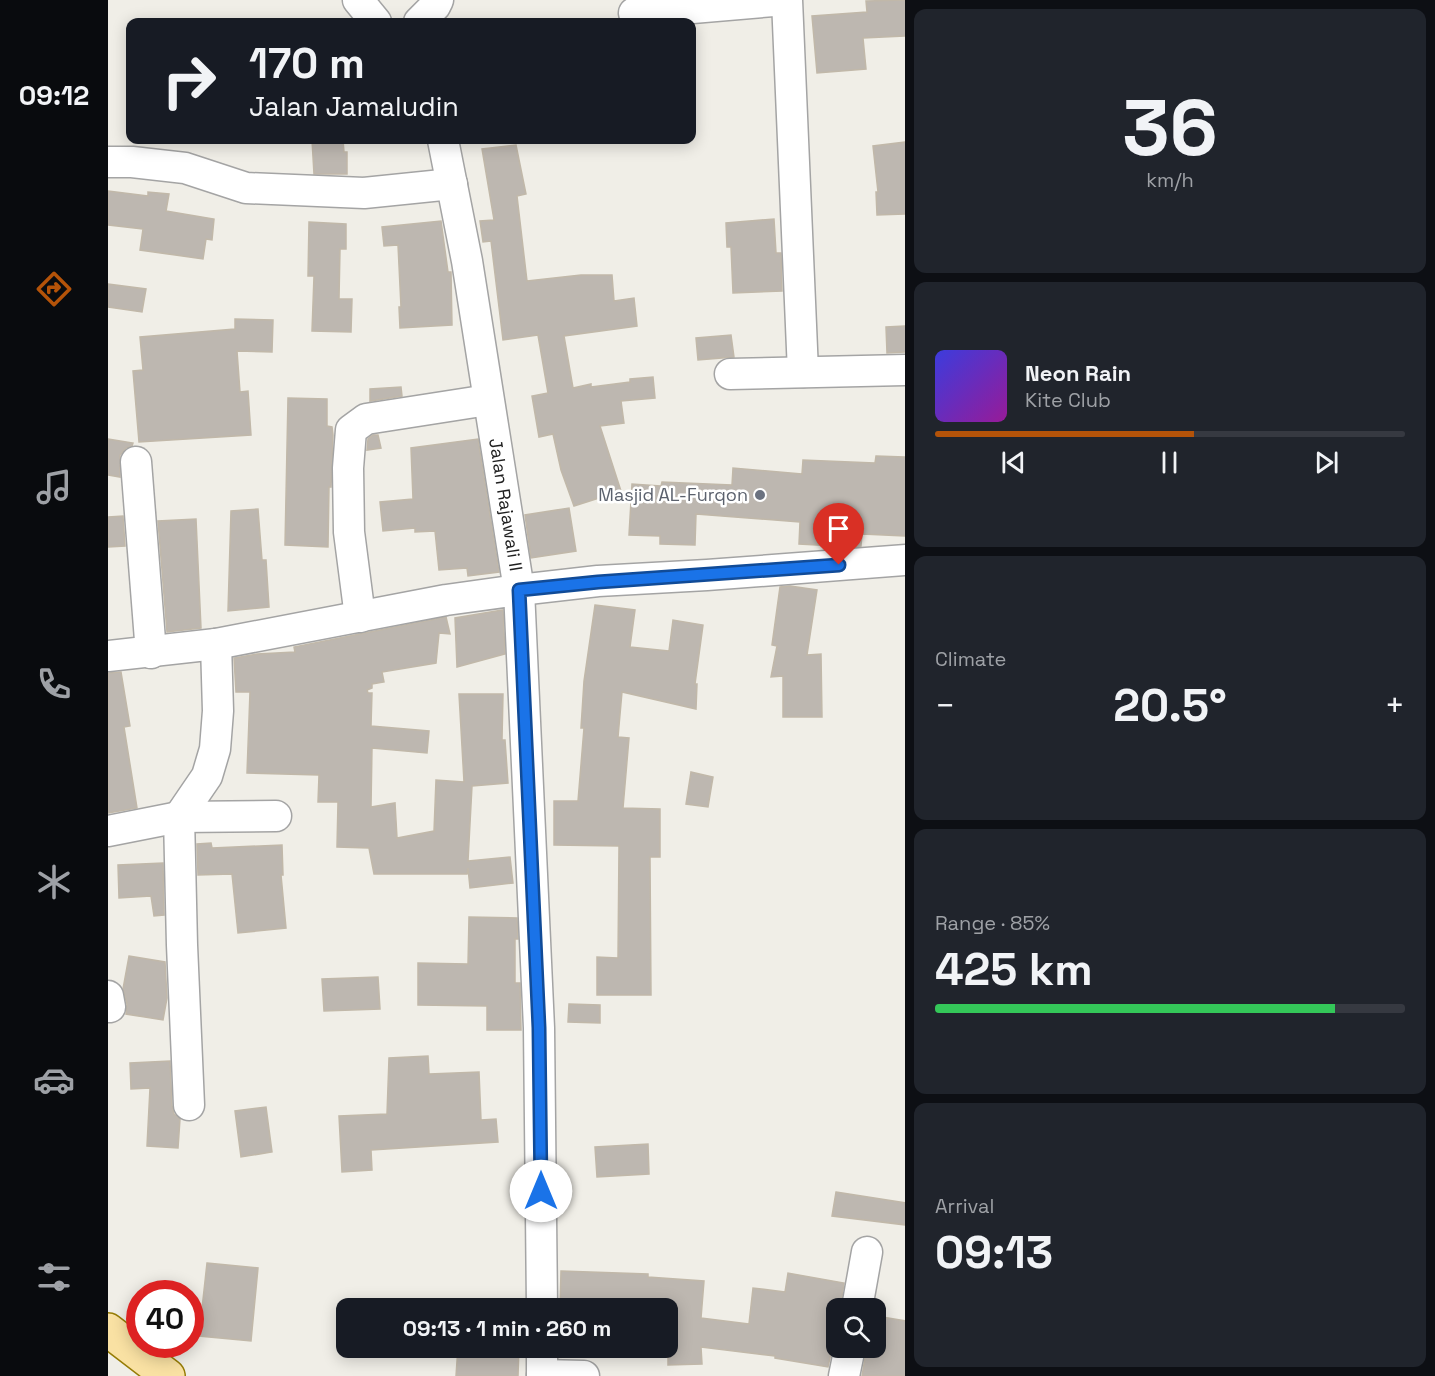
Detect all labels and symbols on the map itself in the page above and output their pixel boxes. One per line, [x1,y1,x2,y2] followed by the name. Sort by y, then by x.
[484,436,528,573] street label: Jalan Rajawali II
[598,483,748,506] place label: Masjid AL-Furqon
[753,488,767,502] marker: Masjid AL-Furqon
[813,503,864,565] pin
[509,1159,573,1223] position arrow
[126,1280,204,1358] speed limit sign: 40

